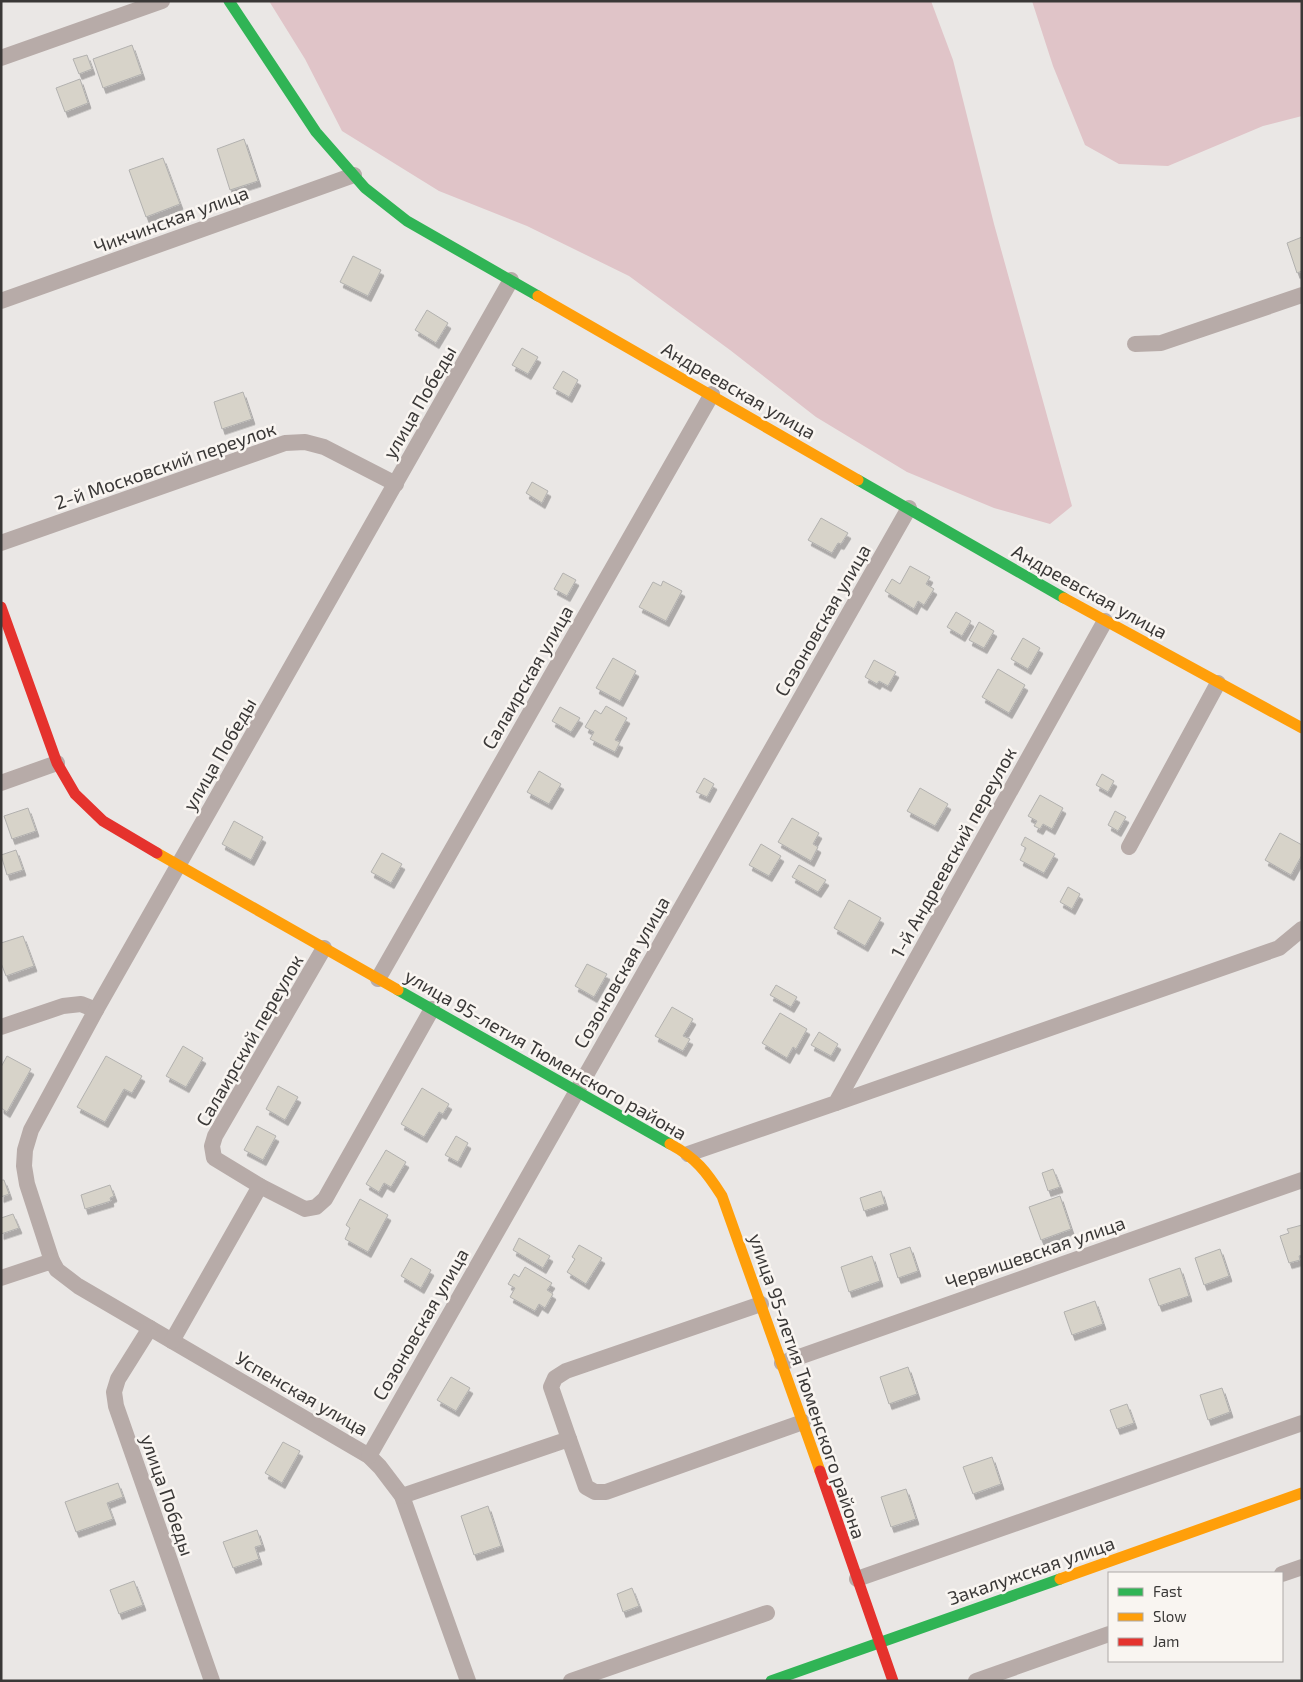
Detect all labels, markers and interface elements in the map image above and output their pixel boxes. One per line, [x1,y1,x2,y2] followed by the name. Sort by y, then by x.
[90,180,252,259] street label: Чикчинская улица
[658,337,820,444] street label: Андреевская улица
[377,341,462,463] street label: улица Победы
[51,416,279,515] street label: 2-й Московский переулок
[1008,539,1172,644] street label: Андреевская улица
[769,540,876,701] street label: Созоновская улица
[476,601,578,754] street label: Салаирская улица
[177,693,262,815] street label: улица Победы
[885,743,1021,962] street label: 1-й Андреевский переулок
[568,892,675,1053] street label: Созоновская улица
[190,950,308,1130] street label: Салаирский переулок
[401,964,691,1145] street label: улица 95-летия Тюменского района
[942,1210,1128,1295] street label: Червишевская улица
[744,1230,871,1542] street label: улица 95-летия Тюменского района
[367,1244,474,1405] street label: Созоновская улица
[231,1346,372,1441] street label: Успенская улица
[136,1431,200,1559] street label: улица Победы
[945,1531,1118,1610] street label: Закалужская улица
[1108,1572,1283,1662] legend
[1153,1582,1183,1600] text: Fast
[1153,1607,1187,1625] text: Slow
[1153,1632,1179,1650] text: Jam

